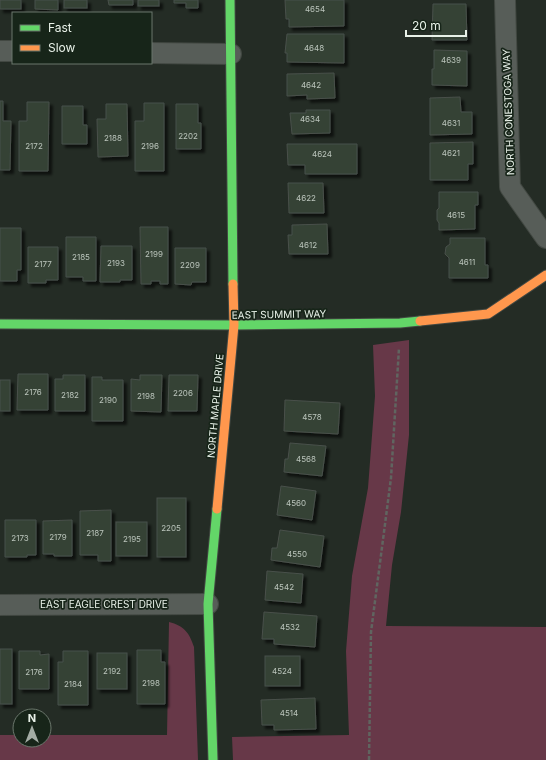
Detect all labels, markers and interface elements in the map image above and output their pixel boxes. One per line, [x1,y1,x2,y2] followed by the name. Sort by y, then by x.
[305,4,325,14] house number: 4654
[12,12,152,64] legend
[406,12,466,38] scale bar
[412,18,441,33] text: 20 m
[48,20,72,35] text: Fast
[48,40,76,55] text: Slow
[304,43,324,53] house number: 4648
[500,49,516,175] street label: NORTH CONESTOGA WAY
[441,55,461,65] house number: 4639
[301,80,321,90] house number: 4642
[300,114,320,124] house number: 4634
[442,118,460,128] house number: 4631
[178,131,198,141] house number: 2202
[104,133,122,143] house number: 2188
[25,141,43,151] house number: 2172
[141,141,159,151] house number: 2196
[442,148,460,158] house number: 4621
[312,149,332,159] house number: 4624
[296,193,316,203] house number: 4622
[447,210,465,220] house number: 4615
[299,240,317,250] house number: 4612
[145,249,163,259] house number: 2199
[72,252,90,262] house number: 2185
[459,257,475,267] house number: 4611
[107,258,125,268] house number: 2193
[34,259,52,269] house number: 2177
[180,260,200,270] house number: 2209
[232,307,327,321] street label: EAST SUMMIT WAY
[204,353,226,459] street label: NORTH MAPLE DRIVE
[24,387,42,397] house number: 2176
[173,388,193,398] house number: 2206
[61,390,79,400] house number: 2182
[137,391,155,401] house number: 2198
[99,395,117,405] house number: 2190
[302,412,322,422] house number: 4578
[296,454,316,464] house number: 4568
[286,498,306,508] house number: 4560
[161,523,181,533] house number: 2205
[86,528,104,538] house number: 2187
[49,532,67,542] house number: 2179
[11,533,29,543] house number: 2173
[123,534,141,544] house number: 2195
[287,549,307,559] house number: 4550
[274,582,294,592] house number: 4542
[40,598,168,610] street label: EAST EAGLE CREST DRIVE
[280,622,300,632] house number: 4532
[103,666,121,676] house number: 2192
[272,666,292,676] house number: 4524
[25,667,43,677] house number: 2176
[142,678,160,688] house number: 2198
[64,679,82,689] house number: 2184
[12,708,52,748] north arrow
[280,708,298,718] house number: 4514
[28,711,36,725] text: N

